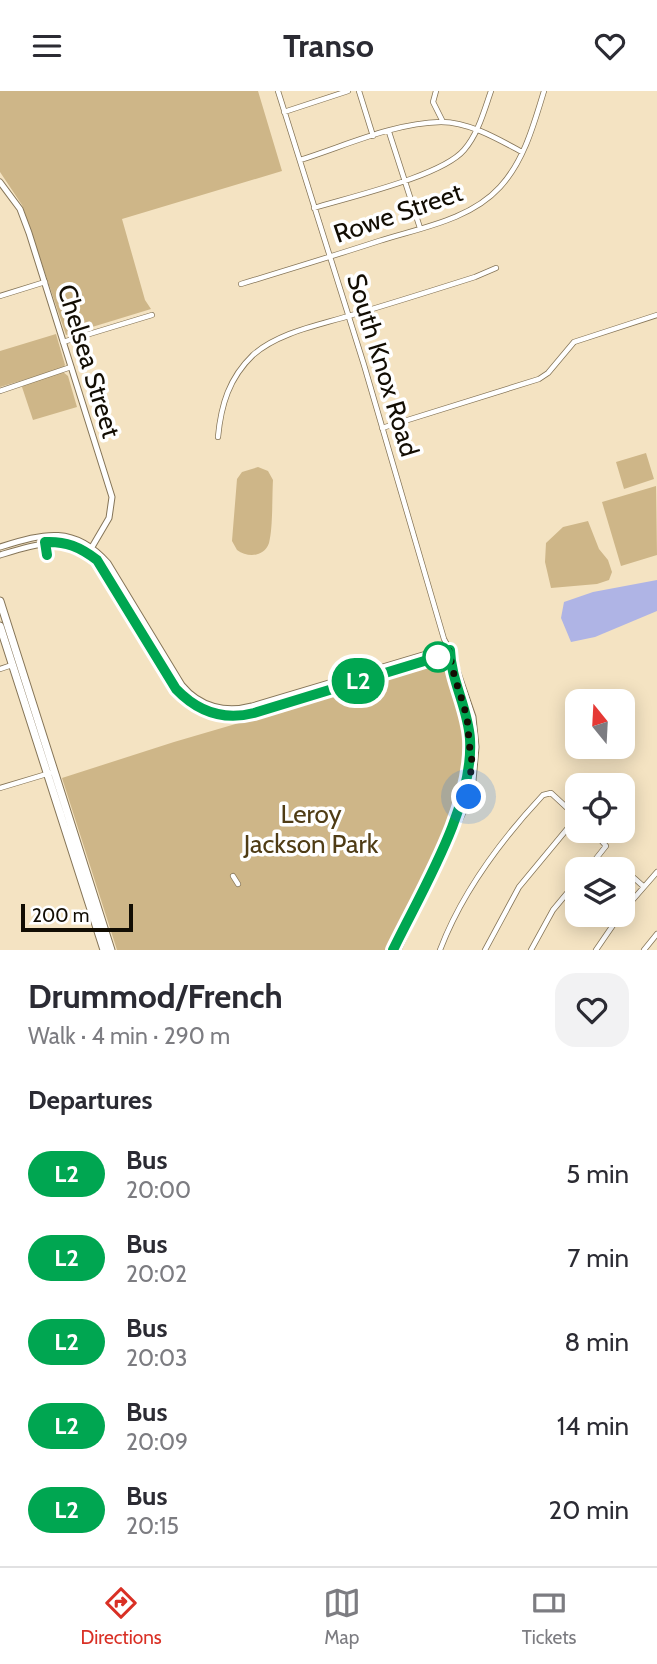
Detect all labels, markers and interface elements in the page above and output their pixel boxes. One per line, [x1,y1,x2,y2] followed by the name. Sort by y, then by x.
[283,26,374,65] text: Transo
[28,27,66,65] icon: menu
[591,27,629,65] icon: heart
[329,176,467,250] street label: Rowe Street
[340,270,426,460] street label: South Knox Road
[50,280,128,442] street label: Chelsea Street
[423,642,453,672] unlabelled marker
[326,658,390,704] line badge: L2
[346,666,370,695] text: L2
[565,689,635,759] north arrow
[565,689,635,927] map controls
[565,773,635,843] button: locate
[451,779,486,814] your location
[243,798,379,860] park label: Leroy Jackson Park
[565,857,635,927] button: layers
[21,901,133,933] scale bar
[32,904,89,927] text: 200 m
[555,973,629,1047] button: heart
[28,976,283,1016] text: Drummod/French
[28,1022,230,1050] text: Walk · 4 min · 290 m
[28,1084,152,1116] text: Departures
[126,1144,167,1176] text: Bus
[566,1158,629,1190] text: 5 min
[54,1159,79,1188] text: L2
[126,1176,191,1204] text: 20:00
[126,1228,167,1260] text: Bus
[567,1242,629,1274] text: 7 min
[54,1243,79,1272] text: L2
[126,1260,187,1288] text: 20:02
[126,1312,167,1344] text: Bus
[565,1326,629,1358] text: 8 min
[54,1327,79,1356] text: L2
[126,1344,187,1372] text: 20:03
[126,1396,167,1428] text: Bus
[557,1410,629,1442] text: 14 min
[54,1411,79,1440] text: L2
[126,1428,188,1456] text: 20:09
[126,1480,167,1512] text: Bus
[549,1494,629,1526] text: 20 min
[54,1495,79,1524] text: L2
[126,1512,179,1540] text: 20:15
[81,1584,162,1649] tab: Directions
[323,1584,361,1649] tab: Map
[522,1584,576,1649] tab: Tickets

